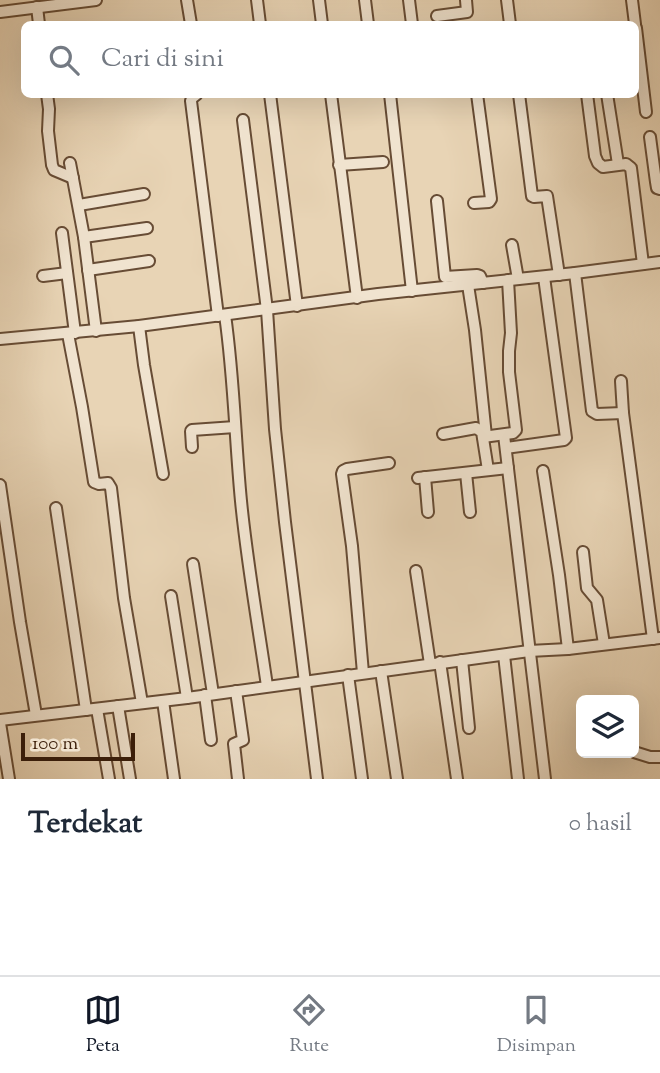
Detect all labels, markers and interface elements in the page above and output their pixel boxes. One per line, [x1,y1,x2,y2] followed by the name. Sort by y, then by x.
[21,21,639,98] search box
[45,41,83,79] icon: search
[101,41,224,78] text: Cari di sini
[576,695,639,758] map controls
[576,695,639,758] button: layers
[21,730,135,762] scale bar
[32,731,78,758] text: 100 m
[28,803,142,846] text: Terdekat
[569,808,632,841] text: 0 hasil
[84,991,122,1060] tab: Peta
[290,991,329,1060] tab: Rute
[497,991,576,1060] tab: Disimpan

